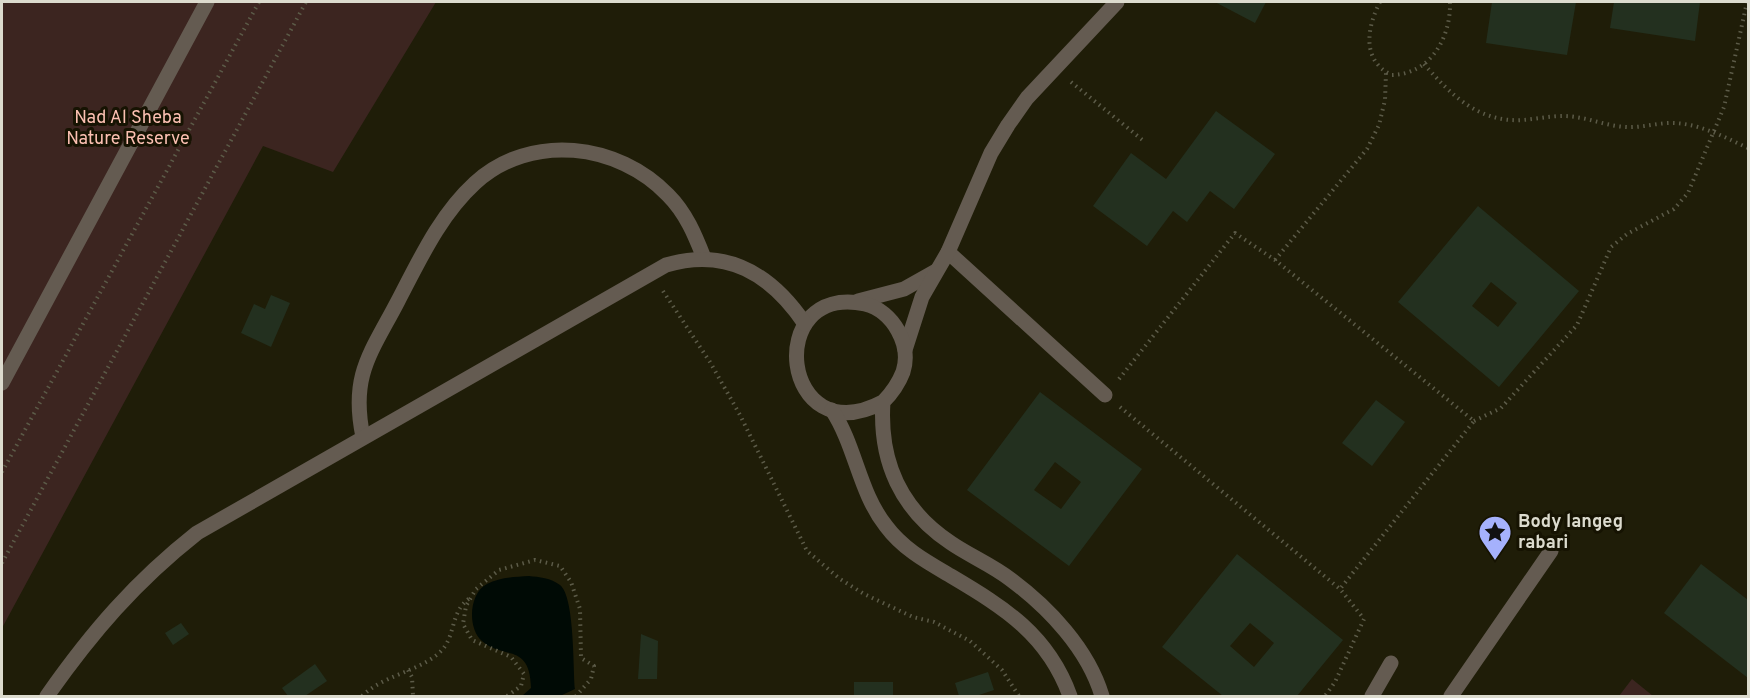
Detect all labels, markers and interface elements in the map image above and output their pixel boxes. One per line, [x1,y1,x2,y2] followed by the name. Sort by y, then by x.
[66,107,190,151] park label: Nad Al Sheba Nature Reserve
[1518,511,1623,555] place label: Body langeg rabari
[1477,514,1513,561] place icon: Body langeg rabari

